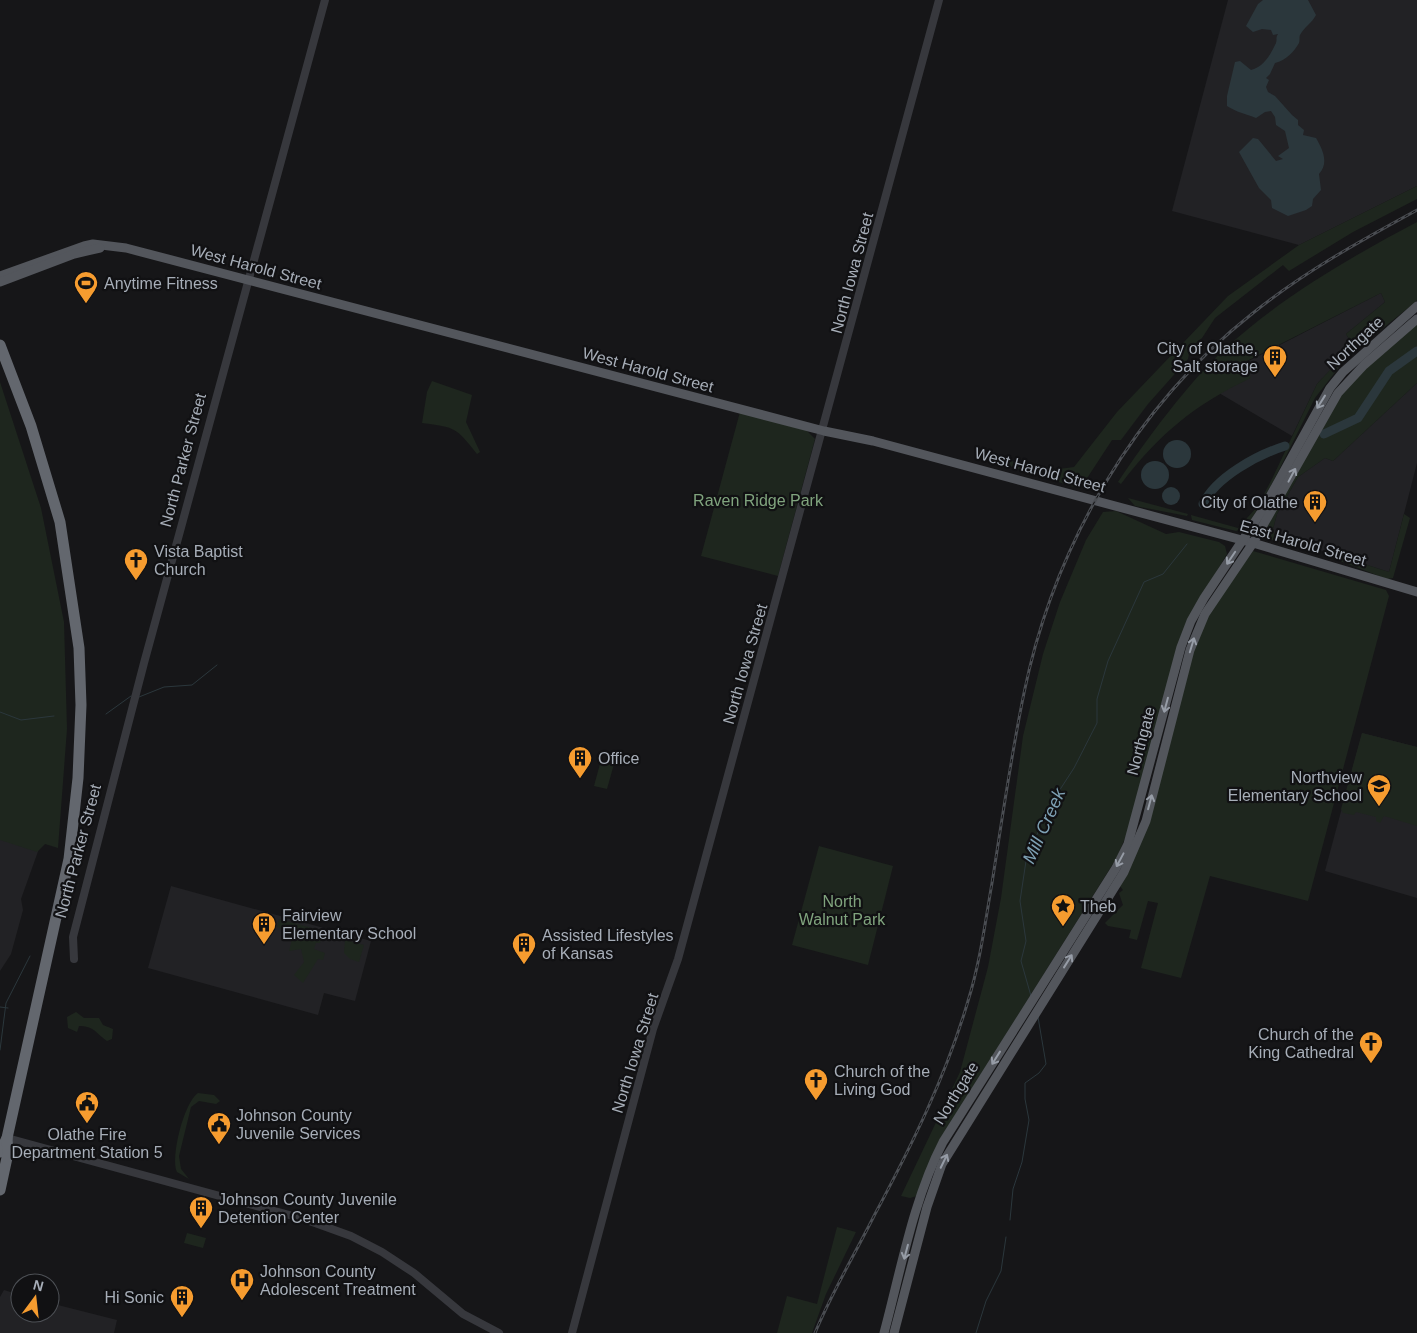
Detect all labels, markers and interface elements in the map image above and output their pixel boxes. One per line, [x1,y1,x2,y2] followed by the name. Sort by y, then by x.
[828,210,876,335] street label: North Iowa Street
[189,241,324,293] street label: West Harold Street
[73,270,99,304] sports icon: Anytime Fitness
[104,275,218,292] place label: Anytime Fitness
[1324,313,1387,373] street label: Northgate
[1157,340,1258,375] place label: City of Olathe, Salt storage
[581,344,716,396] street label: West Harold Street
[1262,344,1288,378] building icon: City of Olathe, Salt storage
[157,391,209,529] street label: North Parker Street
[1316,394,1326,408] one-way arrow
[973,444,1108,496] street label: West Harold Street
[1287,468,1297,483] one-way arrow
[1302,489,1328,523] building icon: City of Olathe
[693,492,824,509] park label: Raven Ridge Park
[1201,494,1298,511] place label: City of Olathe
[1238,517,1369,569] street label: East Harold Street
[154,543,243,578] place label: Vista Baptist Church
[123,547,149,581] church icon: Vista Baptist Church
[1226,550,1236,564] one-way arrow
[720,601,770,726] street label: North Iowa Street
[1188,638,1197,653] one-way arrow
[1161,696,1171,712] one-way arrow
[1124,705,1158,777] street label: Northgate
[567,745,593,779] building icon: Office
[598,750,640,767] place label: Office
[1228,769,1362,804] place label: Northview Elementary School
[1366,773,1392,807] school or university icon: Northview Elementary School
[52,782,104,920] street label: North Parker Street
[1019,784,1070,867] water label: Mill Creek
[1146,795,1156,811] one-way arrow
[1115,852,1124,867] one-way arrow
[799,893,886,928] park label: North Walnut Park
[1050,893,1076,927] place icon: Theb
[1080,898,1117,915] place label: Theb
[282,907,416,942] place label: Fairview Elementary School
[251,911,277,945] building icon: Fairview Elementary School
[542,927,674,962] place label: Assisted Lifestyles of Kansas
[511,931,537,965] building icon: Assisted Lifestyles of Kansas
[1063,954,1074,968] one-way arrow
[609,990,661,1115] street label: North Iowa Street
[1248,1026,1354,1061] place label: Church of the King Cathedral
[1358,1030,1384,1064] church icon: Church of the King Cathedral
[991,1050,1001,1064] one-way arrow
[930,1059,982,1127] street label: Northgate
[834,1063,930,1098] place label: Church of the Living God
[803,1067,829,1101] church icon: Church of the Living God
[74,1090,100,1124] public building icon: Olathe Fire Department Station 5
[236,1107,361,1142] place label: Johnson County Juvenile Services
[206,1111,232,1145] public building icon: Johnson County Juvenile Services
[11,1126,163,1161] place label: Olathe Fire Department Station 5
[940,1154,949,1169] one-way arrow
[218,1191,397,1226] place label: Johnson County Juvenile Detention Center
[188,1195,214,1229] building icon: Johnson County Juvenile Detention Center
[901,1243,910,1259] one-way arrow
[260,1263,416,1298] place label: Johnson County Adolescent Treatment
[229,1267,255,1301] hospital icon: Johnson County Adolescent Treatment
[10,1273,60,1323] north arrow
[31,1276,45,1294] text: N
[169,1284,195,1318] building icon: Hi Sonic
[104,1289,164,1306] place label: Hi Sonic

